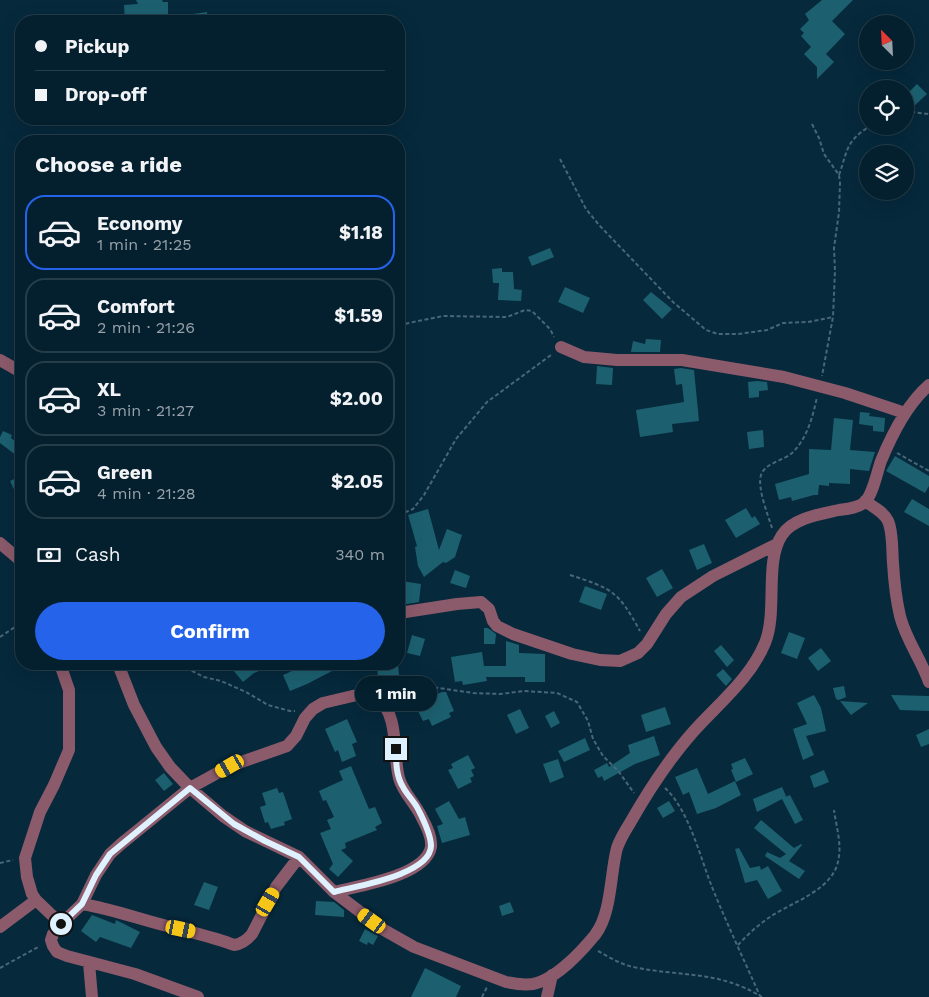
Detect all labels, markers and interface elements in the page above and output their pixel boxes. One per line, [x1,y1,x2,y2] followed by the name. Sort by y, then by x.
[859,15,914,70] north arrow
[859,15,914,200] map controls
[65,35,129,58] text: Pickup
[859,80,914,135] button: locate
[65,83,147,106] text: Drop-off
[859,145,914,200] button: layers
[35,152,182,177] text: Choose a ride
[37,210,82,255] icon: car
[97,212,182,235] text: Economy
[339,221,383,244] text: $1.18
[97,235,192,254] text: 1 min · 21:25
[37,293,82,338] icon: car
[97,295,175,318] text: Comfort
[334,304,383,327] text: $1.59
[97,318,195,337] text: 2 min · 21:26
[37,376,82,421] icon: car
[97,378,121,401] text: XL
[330,387,383,410] text: $2.00
[97,401,194,420] text: 3 min · 21:27
[37,459,82,504] icon: car
[97,461,153,484] text: Green
[331,470,383,493] text: $2.05
[97,484,196,503] text: 4 min · 21:28
[35,541,63,569] icon: cash
[75,543,121,566] text: Cash
[335,545,385,564] text: 340 m
[35,602,385,660] button: Confirm
[355,676,437,712] callout: 1 min
[375,684,417,703] text: 1 min
[385,738,407,760] route end
[213,752,246,780] car
[254,885,281,919] car
[355,906,388,936] car
[50,913,72,935] route start
[164,919,197,939] car

